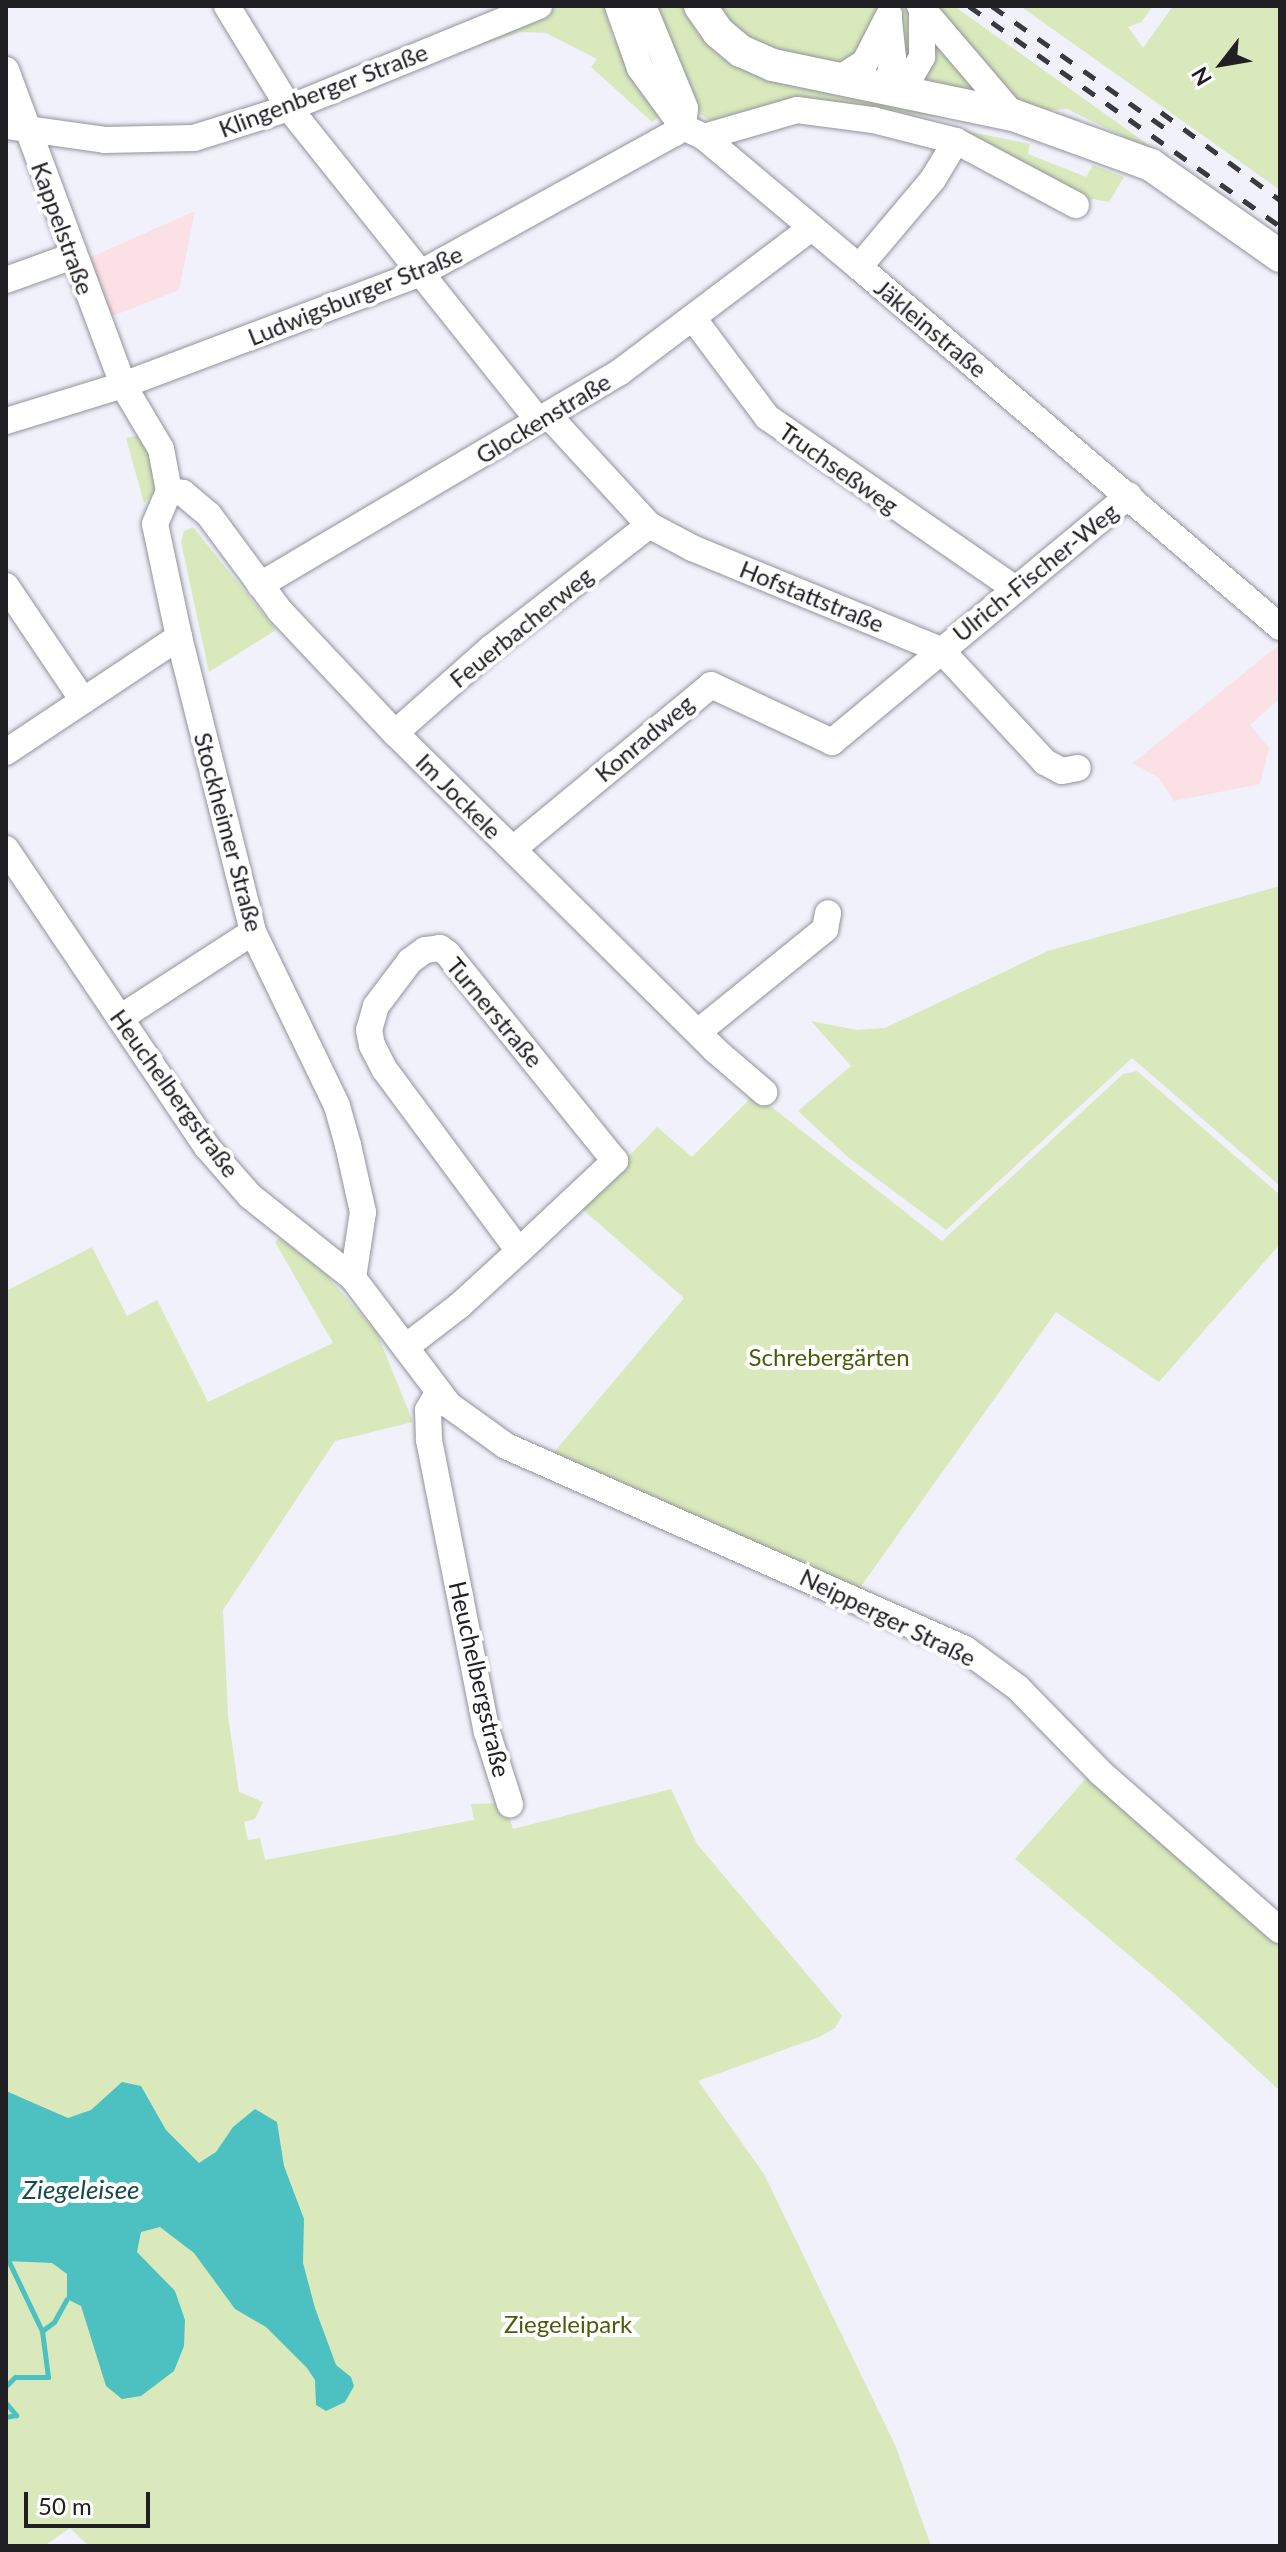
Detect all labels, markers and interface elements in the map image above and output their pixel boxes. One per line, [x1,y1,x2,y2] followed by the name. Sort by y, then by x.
[1182,24,1262,104] north arrow
[214,37,432,143] street label: Klingenberger Straße
[1185,62,1217,91] text: N
[26,158,100,298] street label: Kappelstraße
[243,239,467,351] street label: Ludwigsburger Straße
[869,273,993,383] street label: Jäkleinstraße
[471,367,615,469] street label: Glockenstraße
[774,416,904,520] street label: Truchseßweg
[947,497,1123,647] street label: Ulrich-Fischer-Weg
[736,554,888,638] street label: Hofstattstraße
[444,561,598,693] street label: Feuerbacherweg
[589,688,699,788] street label: Konradweg
[188,729,270,935] street label: Stockheimer Straße
[410,747,508,845] street label: Im Jockele
[441,951,549,1073] street label: Turnerstraße
[104,1004,246,1182] street label: Heuchelbergstraße
[748,1343,910,1371] park label: Schrebergärten
[795,1562,981,1672] street label: Neipperger Straße
[443,1578,517,1780] street label: Heuchelbergstraße
[22,2174,140,2206] water label: Ziegeleisee
[504,2310,632,2338] park label: Ziegeleipark
[28,2476,154,2526] scale bar
[38,2491,92,2520] text: 50 m

